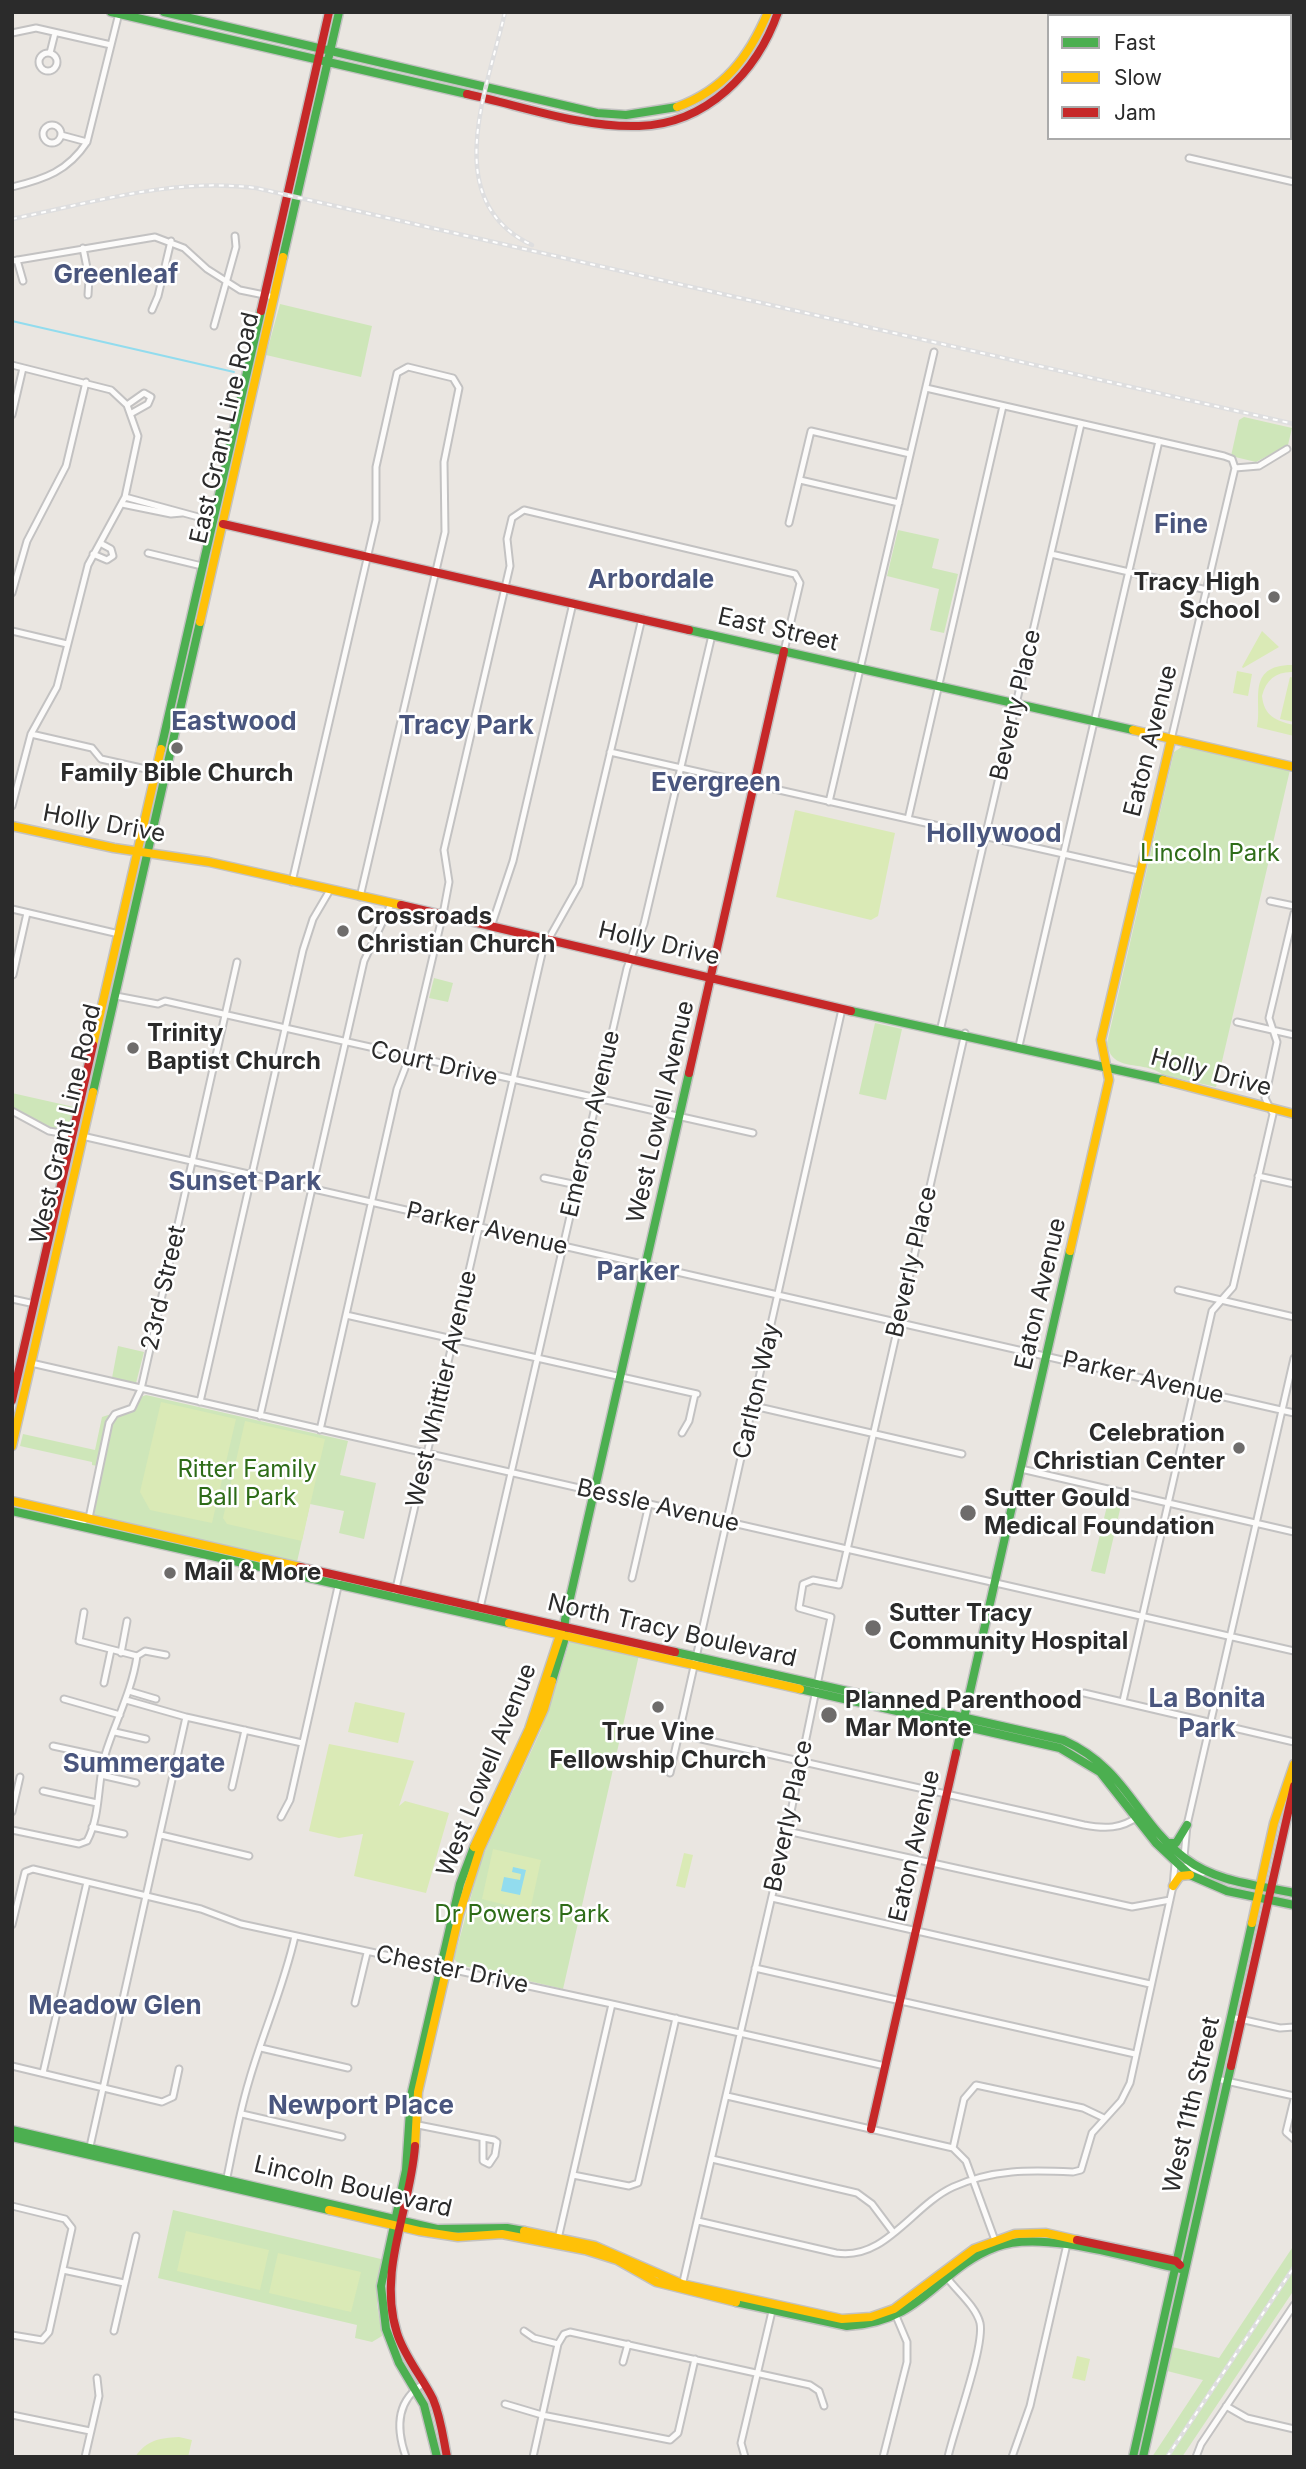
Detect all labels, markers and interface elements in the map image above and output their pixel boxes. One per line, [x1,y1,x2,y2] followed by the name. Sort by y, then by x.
[1047,14,1292,140] legend
[1114,30,1156,55] text: Fast
[1114,65,1162,90] text: Slow
[1114,100,1156,125] text: Jam
[54,259,178,291] district label: Greenleaf
[184,310,266,546] street label: East Grant Line Road
[1154,509,1208,541] district label: Fine
[588,564,714,596] district label: Arbordale
[1134,569,1260,625] place label: Tracy High School
[1266,589,1282,605] marker: Tracy High School
[715,602,841,658] street label: East Street
[985,627,1047,783] street label: Beverly Place
[1118,662,1184,820] street label: Eaton Avenue
[171,706,297,738] district label: Eastwood
[398,710,534,742] district label: Tracy Park
[169,740,185,756] marker: Family Bible Church
[61,760,293,788] place label: Family Bible Church
[651,767,781,799] district label: Evergreen
[41,799,167,849] street label: Holly Drive
[926,818,1062,850] district label: Hollywood
[1140,840,1280,868] park label: Lincoln Park
[357,903,555,959] place label: Crossroads Christian Church
[595,916,723,972] street label: Holly Drive
[335,923,351,939] marker: Crossroads Christian Church
[621,998,701,1226] street label: West Lowell Avenue
[24,1001,108,1247] street label: West Grant Line Road
[147,1020,321,1076] place label: Trinity Baptist Church
[556,1028,626,1220] street label: Emerson Avenue
[368,1035,500,1093] street label: Court Drive
[125,1040,141,1056] marker: Trinity Baptist Church
[1148,1043,1274,1103] street label: Holly Drive
[169,1166,321,1198] district label: Sunset Park
[881,1184,943,1340] street label: Beverly Place
[403,1196,571,1262] street label: Parker Avenue
[1010,1215,1072,1373] street label: Eaton Avenue
[136,1223,192,1353] street label: 23rd Street
[596,1256,680,1288] district label: Parker
[401,1268,483,1510] street label: West Whittier Avenue
[727,1320,787,1462] street label: Carlton Way
[1059,1345,1227,1411] street label: Parker Avenue
[1033,1420,1225,1476] place label: Celebration Christian Center
[1231,1440,1247,1456] marker: Celebration Christian Center
[177,1456,317,1512] park label: Ritter Family Ball Park
[574,1473,742,1539] street label: Bessle Avenue
[984,1485,1215,1541] place label: Sutter Gould Medical Foundation
[958,1503,978,1523] marker: Sutter Gould Medical Foundation
[184,1559,321,1587] place label: Mail & More
[162,1565,178,1581] marker: Mail & More
[545,1588,799,1674] street label: North Tracy Boulevard
[889,1600,1128,1656] place label: Sutter Tracy Community Hospital
[863,1618,883,1638] marker: Sutter Tracy Community Hospital
[431,1659,543,1881] street label: West Lowell Avenue
[1148,1683,1266,1744] district label: La Bonita Park
[845,1687,1082,1743] place label: Planned Parenthood Mar Monte
[650,1699,666,1715] marker: True Vine Fellowship Church
[819,1705,839,1725] marker: Planned Parenthood Mar Monte
[549,1719,767,1775] place label: True Vine Fellowship Church
[759,1738,819,1894] street label: Beverly Place
[63,1748,225,1780] district label: Summergate
[884,1767,946,1925] street label: Eaton Avenue
[434,1901,610,1929] park label: Dr Powers Park
[373,1940,531,2000] street label: Chester Drive
[28,1990,202,2022] district label: Meadow Glen
[1158,2014,1226,2196] street label: West 11th Street
[268,2090,454,2122] district label: Newport Place
[251,2150,455,2224] street label: Lincoln Boulevard

